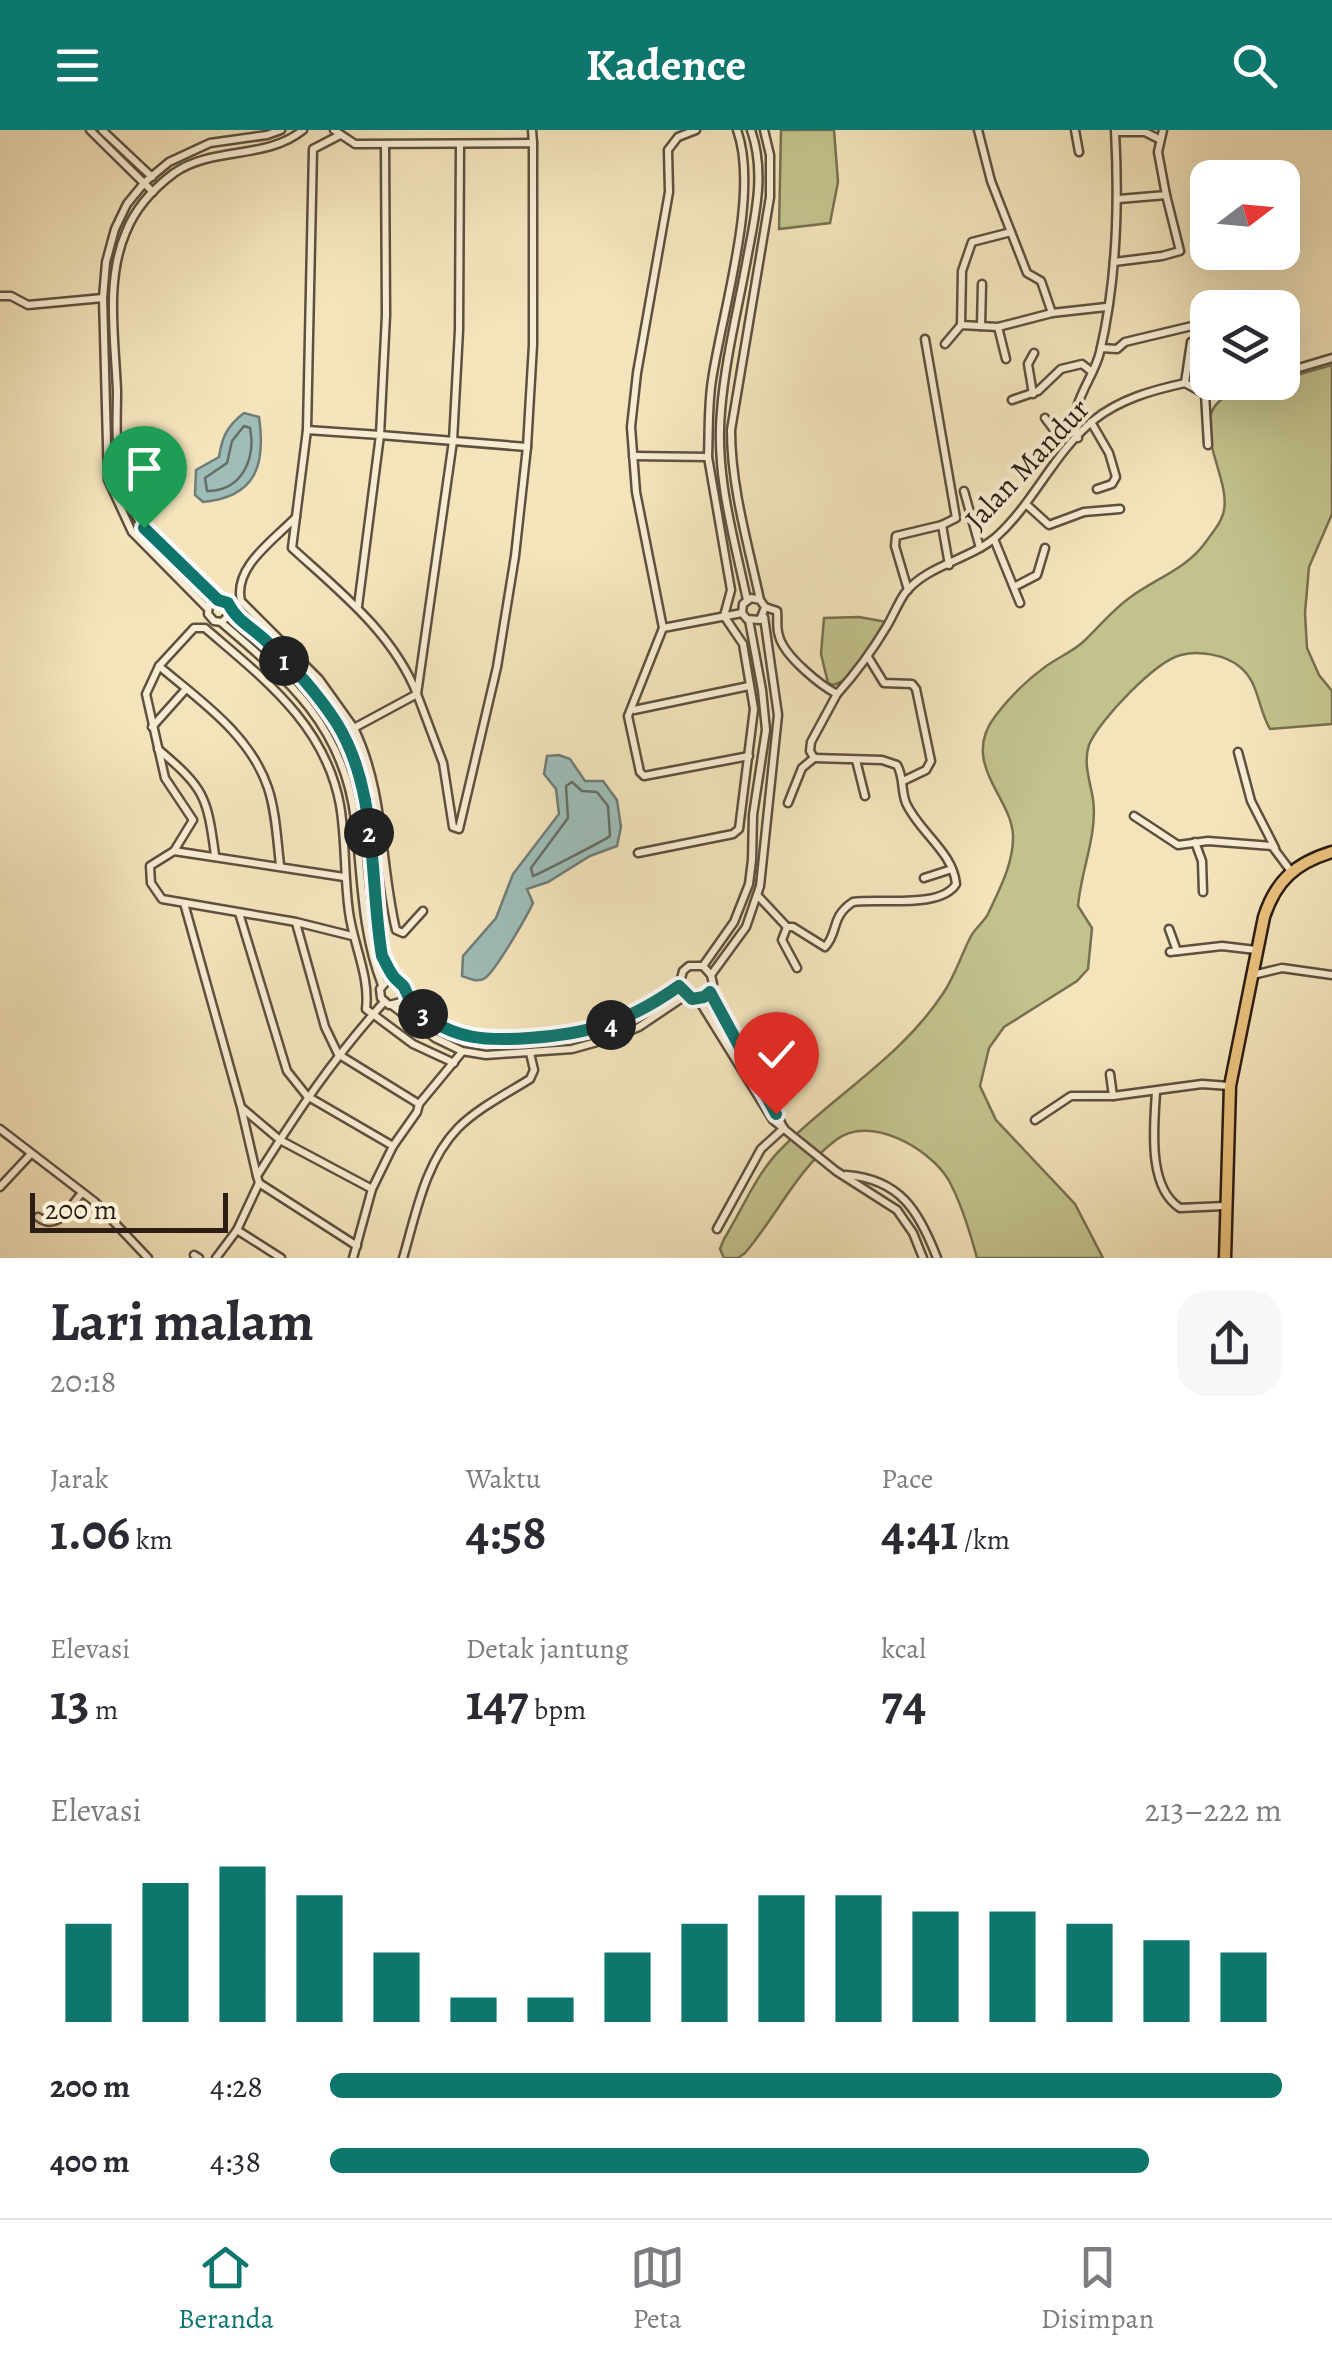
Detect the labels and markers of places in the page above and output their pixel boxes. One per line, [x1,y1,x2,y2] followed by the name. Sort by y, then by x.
[102,426,187,529] pin
[259,636,309,686] pin: 1
[344,808,394,858] pin: 2
[398,989,448,1039] pin: 3
[586,1000,636,1050] pin: 4
[734,1012,819,1115] pin

